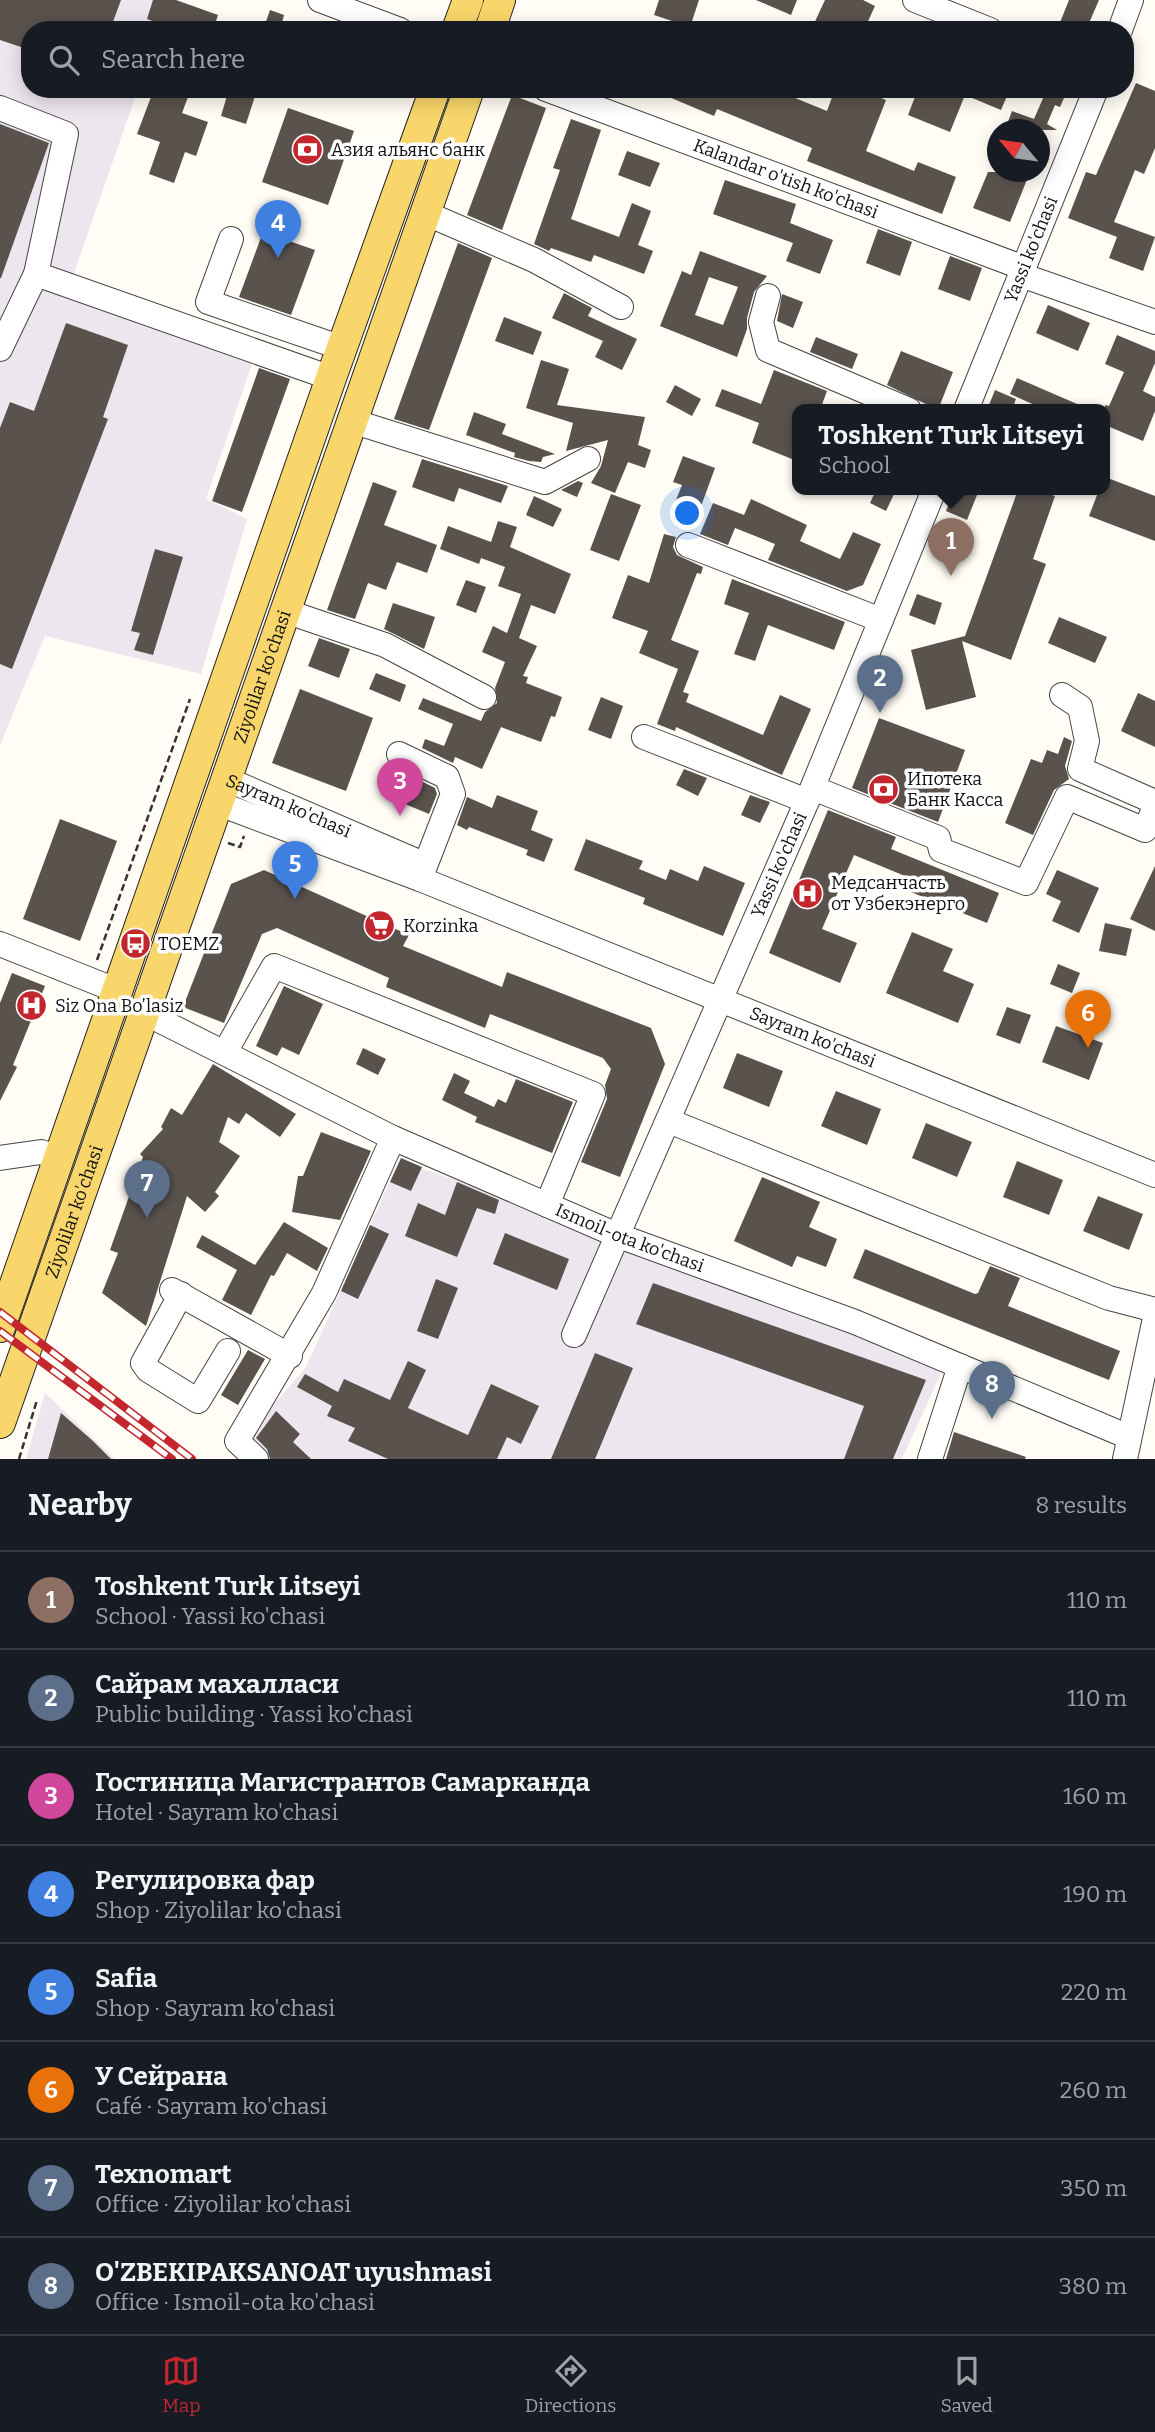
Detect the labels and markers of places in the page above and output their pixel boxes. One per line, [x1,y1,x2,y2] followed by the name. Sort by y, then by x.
[291,133,325,167] bank icon: Азия альянс банк
[331,139,485,161] place label: Азия альянс банк
[255,200,301,258] pin: 4
[928,518,974,576] pin: 1
[857,655,903,713] pin: 2
[377,758,423,816] pin: 3
[907,768,1003,811] place label: Ипотека Банк Касса
[867,772,901,806] bank icon: Ипотека Банк Касса
[272,841,318,899] pin: 5
[831,872,965,915] place label: Медсанчасть от Узбекэнерго
[791,876,825,910] hospital icon: Медсанчасть от Узбекэнерго
[363,909,397,943] supermarket icon: Korzinka
[403,915,478,937] place label: Korzinka
[118,927,152,961] bus stop icon: TOEMZ
[158,933,219,955] place label: TOEMZ
[15,989,49,1023] hospital icon: Siz Ona Bo’lasiz
[1065,990,1111,1048] pin: 6
[55,995,183,1017] place label: Siz Ona Bo’lasiz
[124,1160,170,1218] pin: 7
[969,1361,1015,1419] pin: 8

